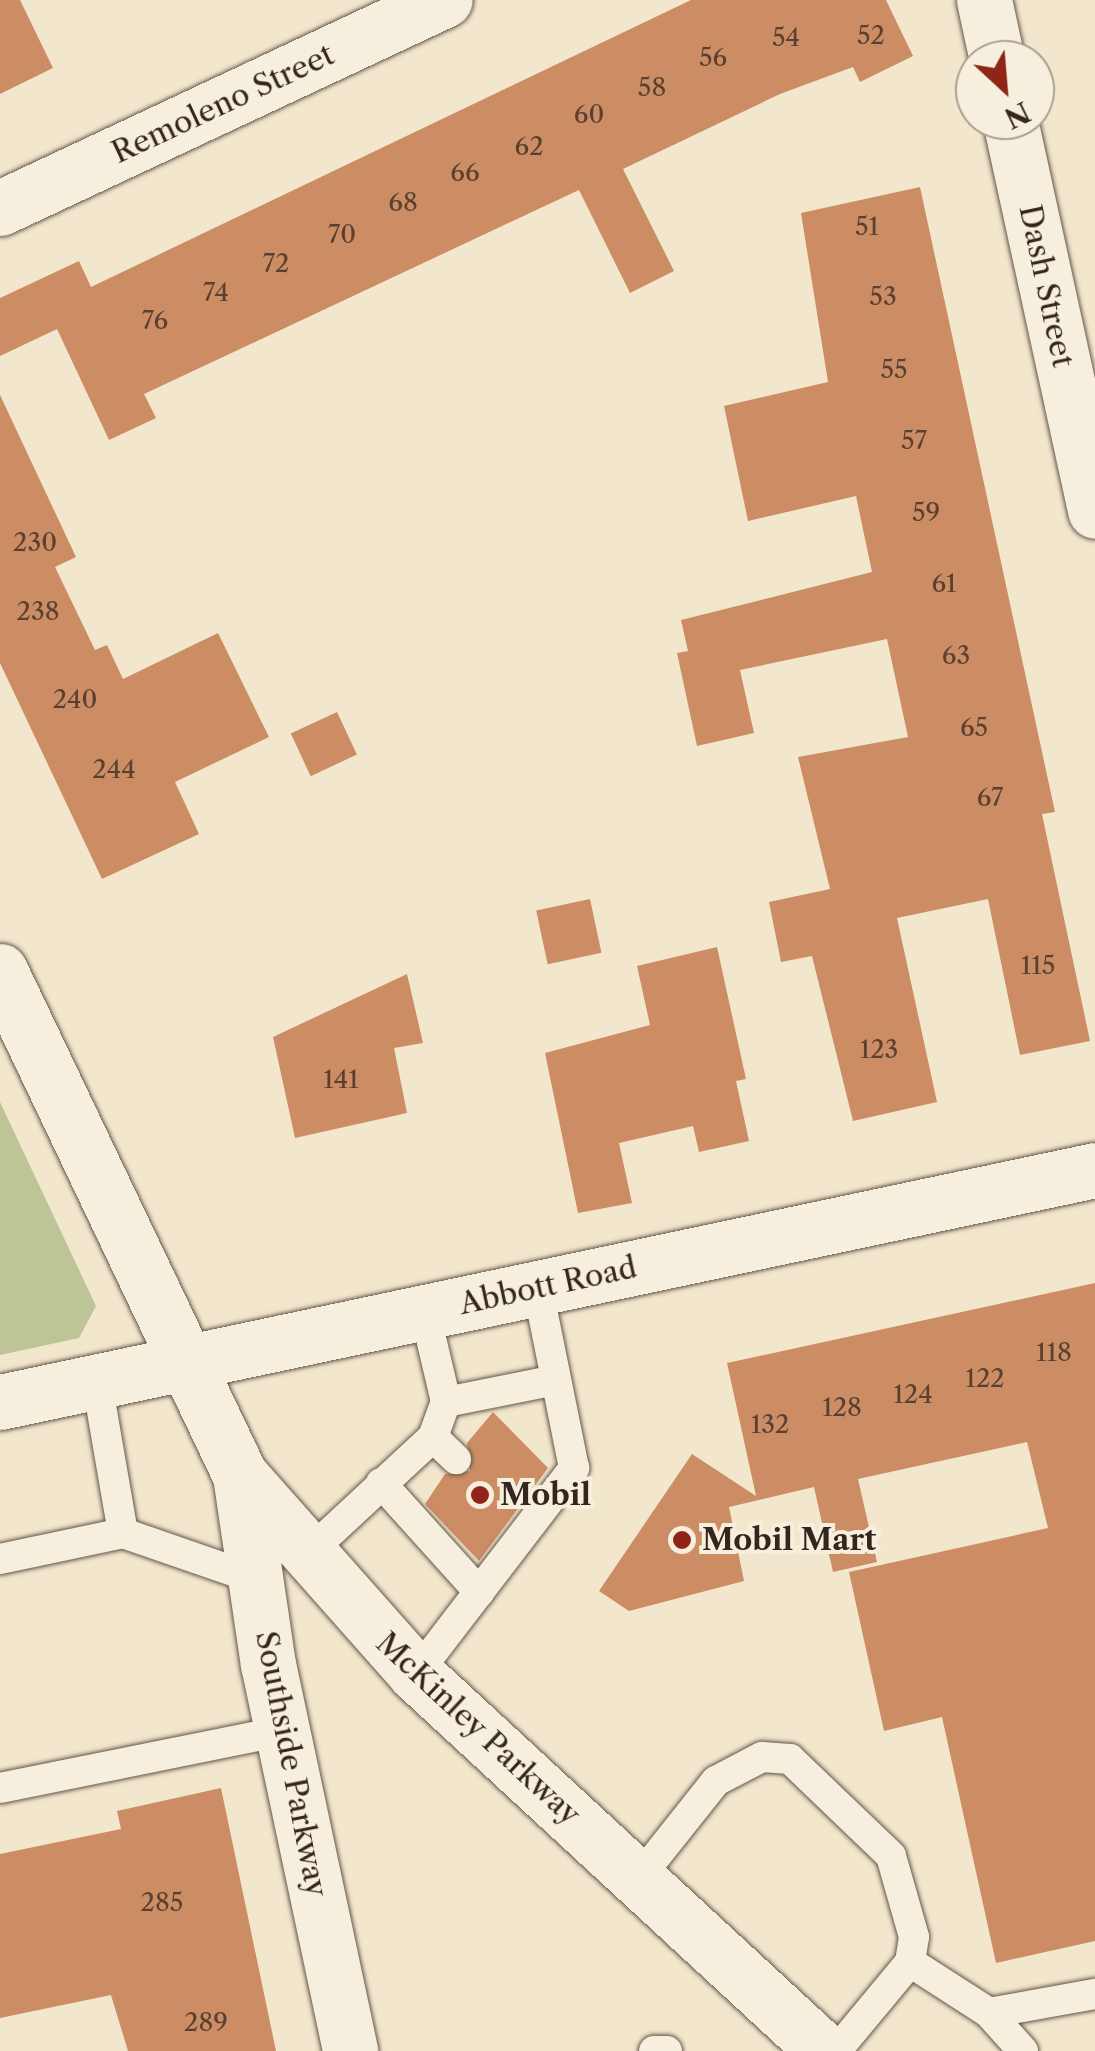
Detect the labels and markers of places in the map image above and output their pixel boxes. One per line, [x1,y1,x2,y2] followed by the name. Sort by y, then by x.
[500,1477,591,1513] place label: Mobil
[469,1484,491,1506] marker: Mobil
[702,1522,876,1558] place label: Mobil Mart
[671,1529,693,1551] marker: Mobil Mart

